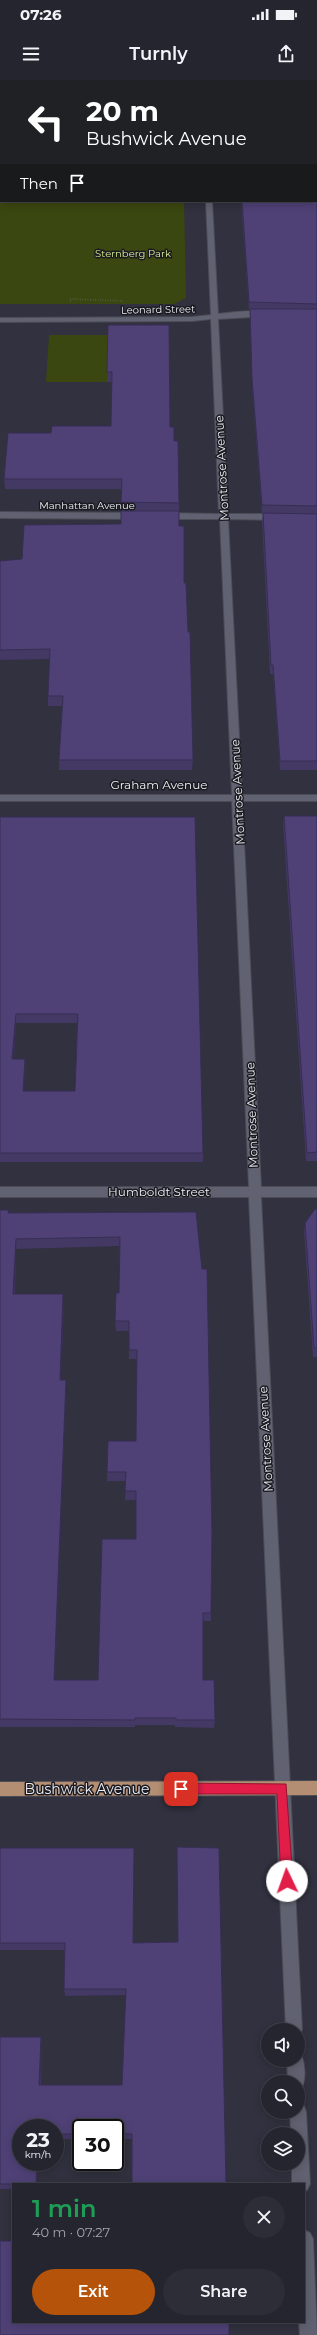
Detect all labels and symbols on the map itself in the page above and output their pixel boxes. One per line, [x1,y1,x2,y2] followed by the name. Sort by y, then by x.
[95,247,171,260] park label: Sternberg Park
[121,302,195,317] street label: Leonard Street
[211,415,232,521] street label: Montrose Avenue
[39,499,135,512] street label: Manhattan Avenue
[227,739,248,845] street label: Montrose Avenue
[110,777,208,792] street label: Graham Avenue
[242,1062,261,1168] street label: Montrose Avenue
[108,1184,210,1199] street label: Humboldt Street
[255,1386,276,1492] street label: Montrose Avenue
[164,1772,198,1806] pin
[25,1780,149,1798] street label: Bushwick Avenue
[266,1860,308,1902] position arrow
[72,2119,124,2171] speed limit sign: 30

